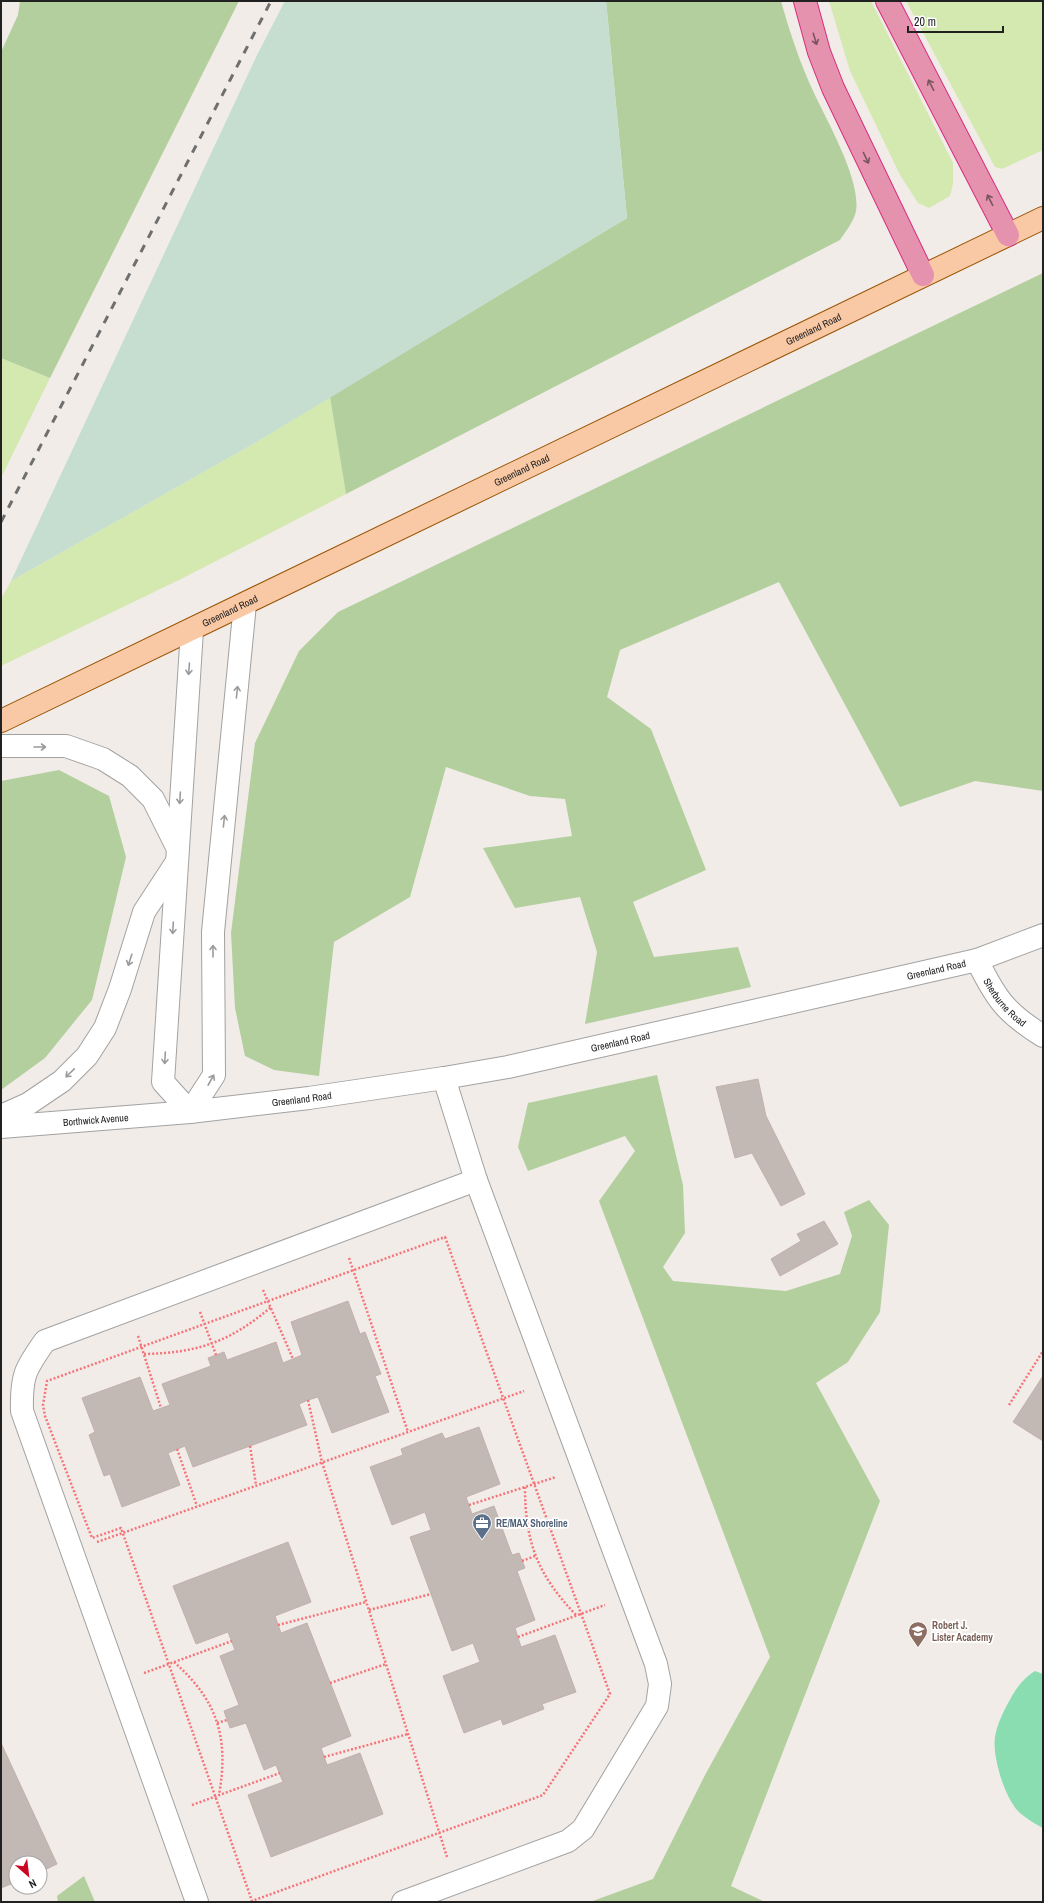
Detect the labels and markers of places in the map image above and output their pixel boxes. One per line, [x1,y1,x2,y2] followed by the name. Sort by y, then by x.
[471,1512,493,1540] office icon: RE/MAX Shoreline
[496,1517,568,1530] place label: RE/MAX Shoreline
[932,1619,993,1644] place label: Robert J. Lister Academy
[907,1620,929,1648] school or university icon: Robert J. Lister Academy

